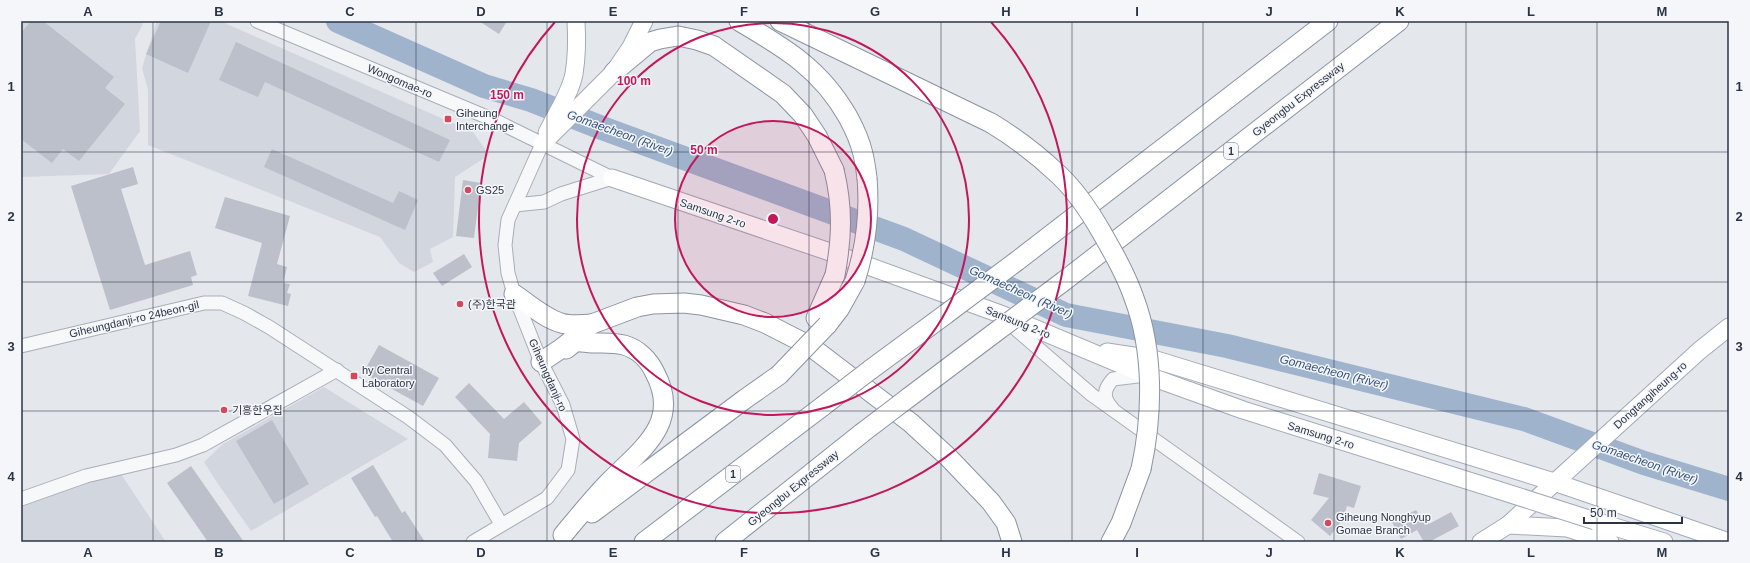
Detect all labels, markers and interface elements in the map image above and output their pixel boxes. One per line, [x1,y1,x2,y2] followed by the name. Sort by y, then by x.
[83,4,93,19] text: A
[214,4,224,19] text: B
[345,4,355,19] text: C
[476,4,486,19] text: D
[609,4,618,19] text: E
[740,4,748,19] text: F
[870,4,880,19] text: G
[1001,4,1011,19] text: H
[1135,4,1139,19] text: I
[1265,4,1273,19] text: J
[1395,4,1405,19] text: K
[1527,4,1535,19] text: L
[1657,4,1667,19] text: M
[1250,59,1347,139] street label: Gyeongbu Expressway
[366,62,434,100] street label: Wongomae-ro
[617,74,651,88] text: 100 m
[7,79,15,94] text: 1
[1735,79,1743,94] text: 1
[490,88,524,102] text: 150 m
[456,107,514,132] place label: Giheung Interchange
[565,107,675,159] water label: Gomaecheon (River)
[443,114,453,124] marker: Giheung Interchange
[690,143,718,157] text: 50 m
[1224,143,1238,159] road number: 1
[476,184,504,196] place label: GS25
[463,185,473,195] marker: GS25
[678,196,748,230] street label: Samsung 2-ro
[7,209,15,224] text: 2
[1735,209,1743,224] text: 2
[766,212,780,226] centre of rings
[967,263,1075,321] water label: Gomaecheon (River)
[68,298,200,340] street label: Giheungdanji-ro 24beon-gil
[468,298,516,310] place label: (주)한국관
[455,299,465,309] marker: (주)한국관
[984,303,1052,341] street label: Samsung 2-ro
[527,337,569,413] street label: Giheungdanji-ro
[7,339,15,354] text: 3
[1735,339,1743,354] text: 3
[1278,352,1390,392] water label: Gomaecheon (River)
[1611,359,1689,431] street label: Dongtangiheung-ro
[362,364,415,389] place label: hy Central Laboratory
[349,371,359,381] marker: hy Central Laboratory
[232,404,283,416] place label: 기흥한우집
[219,405,229,415] marker: 기흥한우집
[1286,419,1356,451] street label: Samsung 2-ro
[1590,437,1700,487] water label: Gomaecheon (River)
[745,447,841,528] street label: Gyeongbu Expressway
[726,466,740,482] road number: 1
[7,469,15,484] text: 4
[1735,469,1743,484] text: 4
[1584,499,1682,525] scale bar
[1590,506,1617,520] text: 50 m
[1336,511,1431,536] place label: Giheung Nonghyup Gomae Branch
[1323,518,1333,528] marker: Giheung Nonghyup Gomae Branch
[83,545,93,560] text: A
[214,545,224,560] text: B
[345,545,355,560] text: C
[476,545,486,560] text: D
[609,545,618,560] text: E
[740,545,748,560] text: F
[870,545,880,560] text: G
[1001,545,1011,560] text: H
[1135,545,1139,560] text: I
[1265,545,1273,560] text: J
[1395,545,1405,560] text: K
[1527,545,1535,560] text: L
[1657,545,1667,560] text: M

